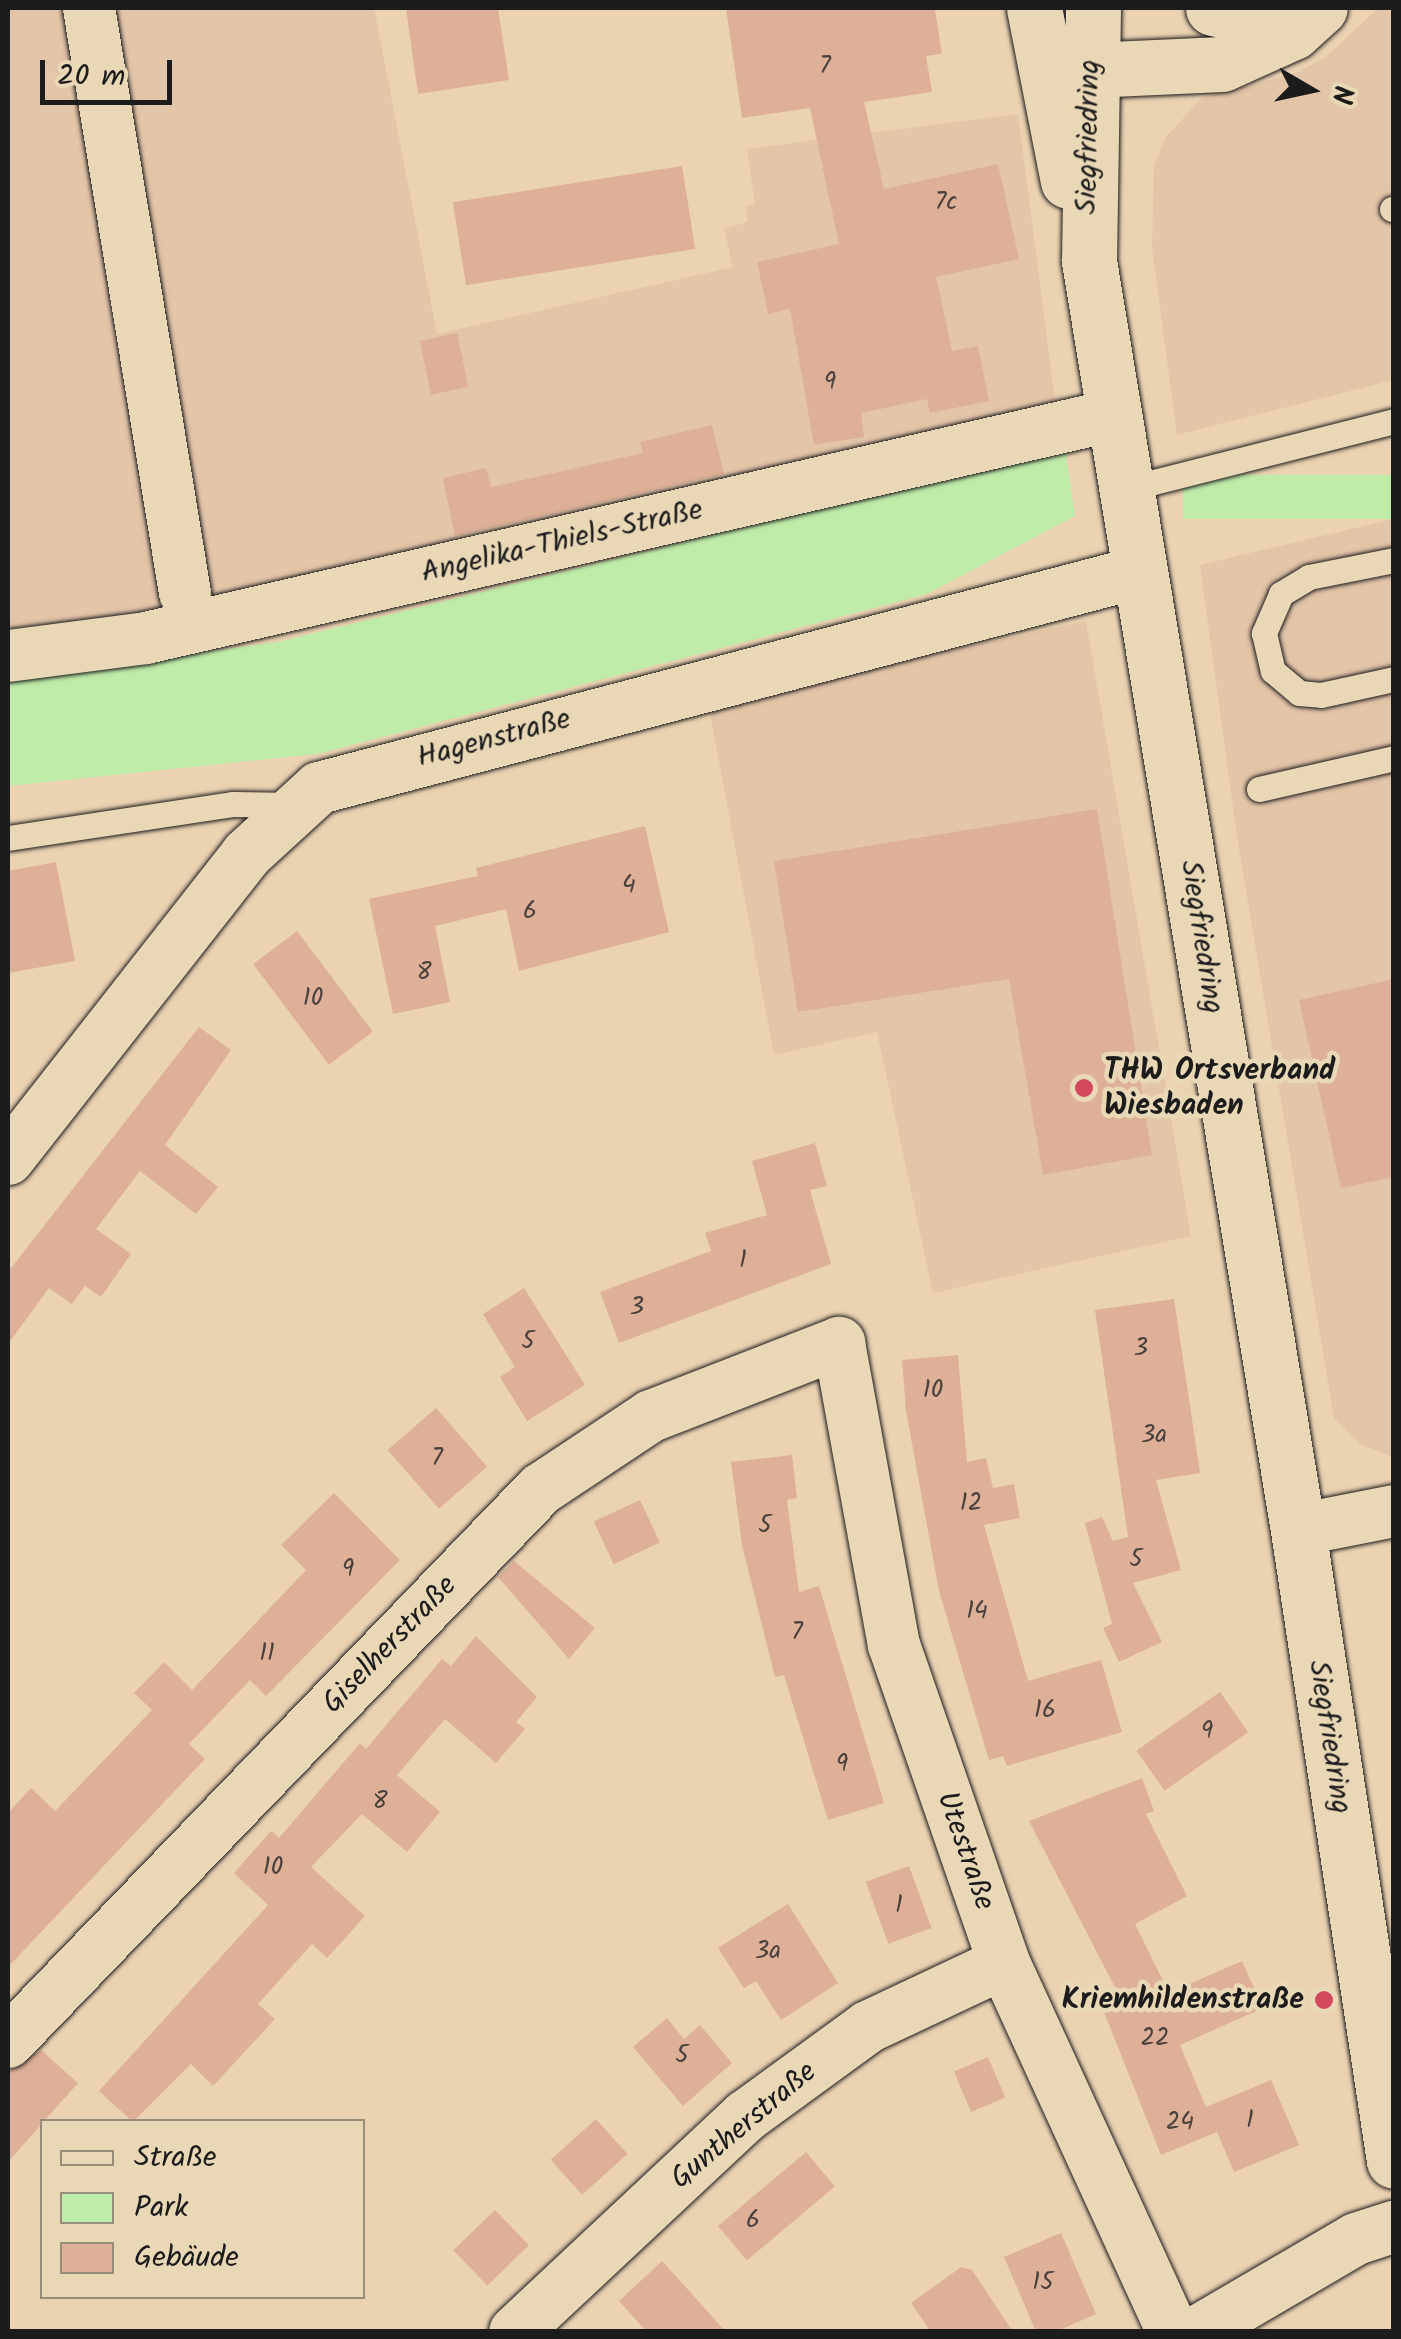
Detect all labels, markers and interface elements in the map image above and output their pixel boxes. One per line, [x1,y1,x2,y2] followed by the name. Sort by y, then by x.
[45,40,178,102] scale bar
[1261,40,1361,140] north arrow
[819,51,831,81] house number: 7
[57,53,125,101] text: 20 m
[1070,59,1108,215] street label: Siegfriedring
[1318,83,1365,107] text: N
[935,187,957,217] house number: 7c
[824,367,836,397] house number: 9
[418,492,706,592] street label: Angelika-Thiels-Straße
[413,701,575,777] street label: Hagenstraße
[1171,858,1231,1016] street label: Siegfriedring
[622,870,636,900] house number: 4
[523,896,537,926] house number: 6
[416,957,432,987] house number: 8
[303,983,323,1013] house number: 10
[1104,1053,1335,1124] place label: THW Ortsverband Wiesbaden
[1073,1077,1095,1099] marker: THW Ortsverband Wiesbaden
[739,1245,747,1275] house number: 1
[630,1292,644,1322] house number: 3
[521,1326,535,1356] house number: 5
[1134,1333,1148,1363] house number: 3
[923,1375,943,1405] house number: 10
[1141,1420,1167,1450] house number: 3a
[431,1443,443,1473] house number: 7
[960,1488,982,1518] house number: 12
[758,1510,772,1540] house number: 5
[1129,1544,1143,1574] house number: 5
[342,1554,354,1584] house number: 9
[315,1568,465,1722] street label: Giselherstraße
[966,1596,988,1626] house number: 14
[791,1617,803,1647] house number: 7
[259,1638,275,1668] house number: 11
[1299,1658,1359,1816] street label: Siegfriedring
[1034,1695,1056,1725] house number: 16
[1201,1716,1213,1746] house number: 9
[836,1749,848,1779] house number: 9
[372,1786,388,1816] house number: 8
[928,1787,1002,1915] street label: Utestraße
[263,1852,283,1882] house number: 10
[895,1890,903,1920] house number: 1
[755,1936,781,1966] house number: 3a
[1062,1982,1304,2018] place label: Kriemhildenstraße
[1313,1989,1335,2011] marker: Kriemhildenstraße
[1140,2023,1170,2053] house number: 22
[675,2040,689,2070] house number: 5
[664,2055,824,2197] street label: Guntherstraße
[1246,2105,1254,2135] house number: 1
[1166,2107,1194,2137] house number: 24
[40,2119,365,2299] legend
[134,2134,217,2182] text: Straße
[134,2184,188,2232] text: Park
[746,2205,760,2235] house number: 6
[134,2234,239,2282] text: Gebäude
[1032,2267,1054,2297] house number: 15

